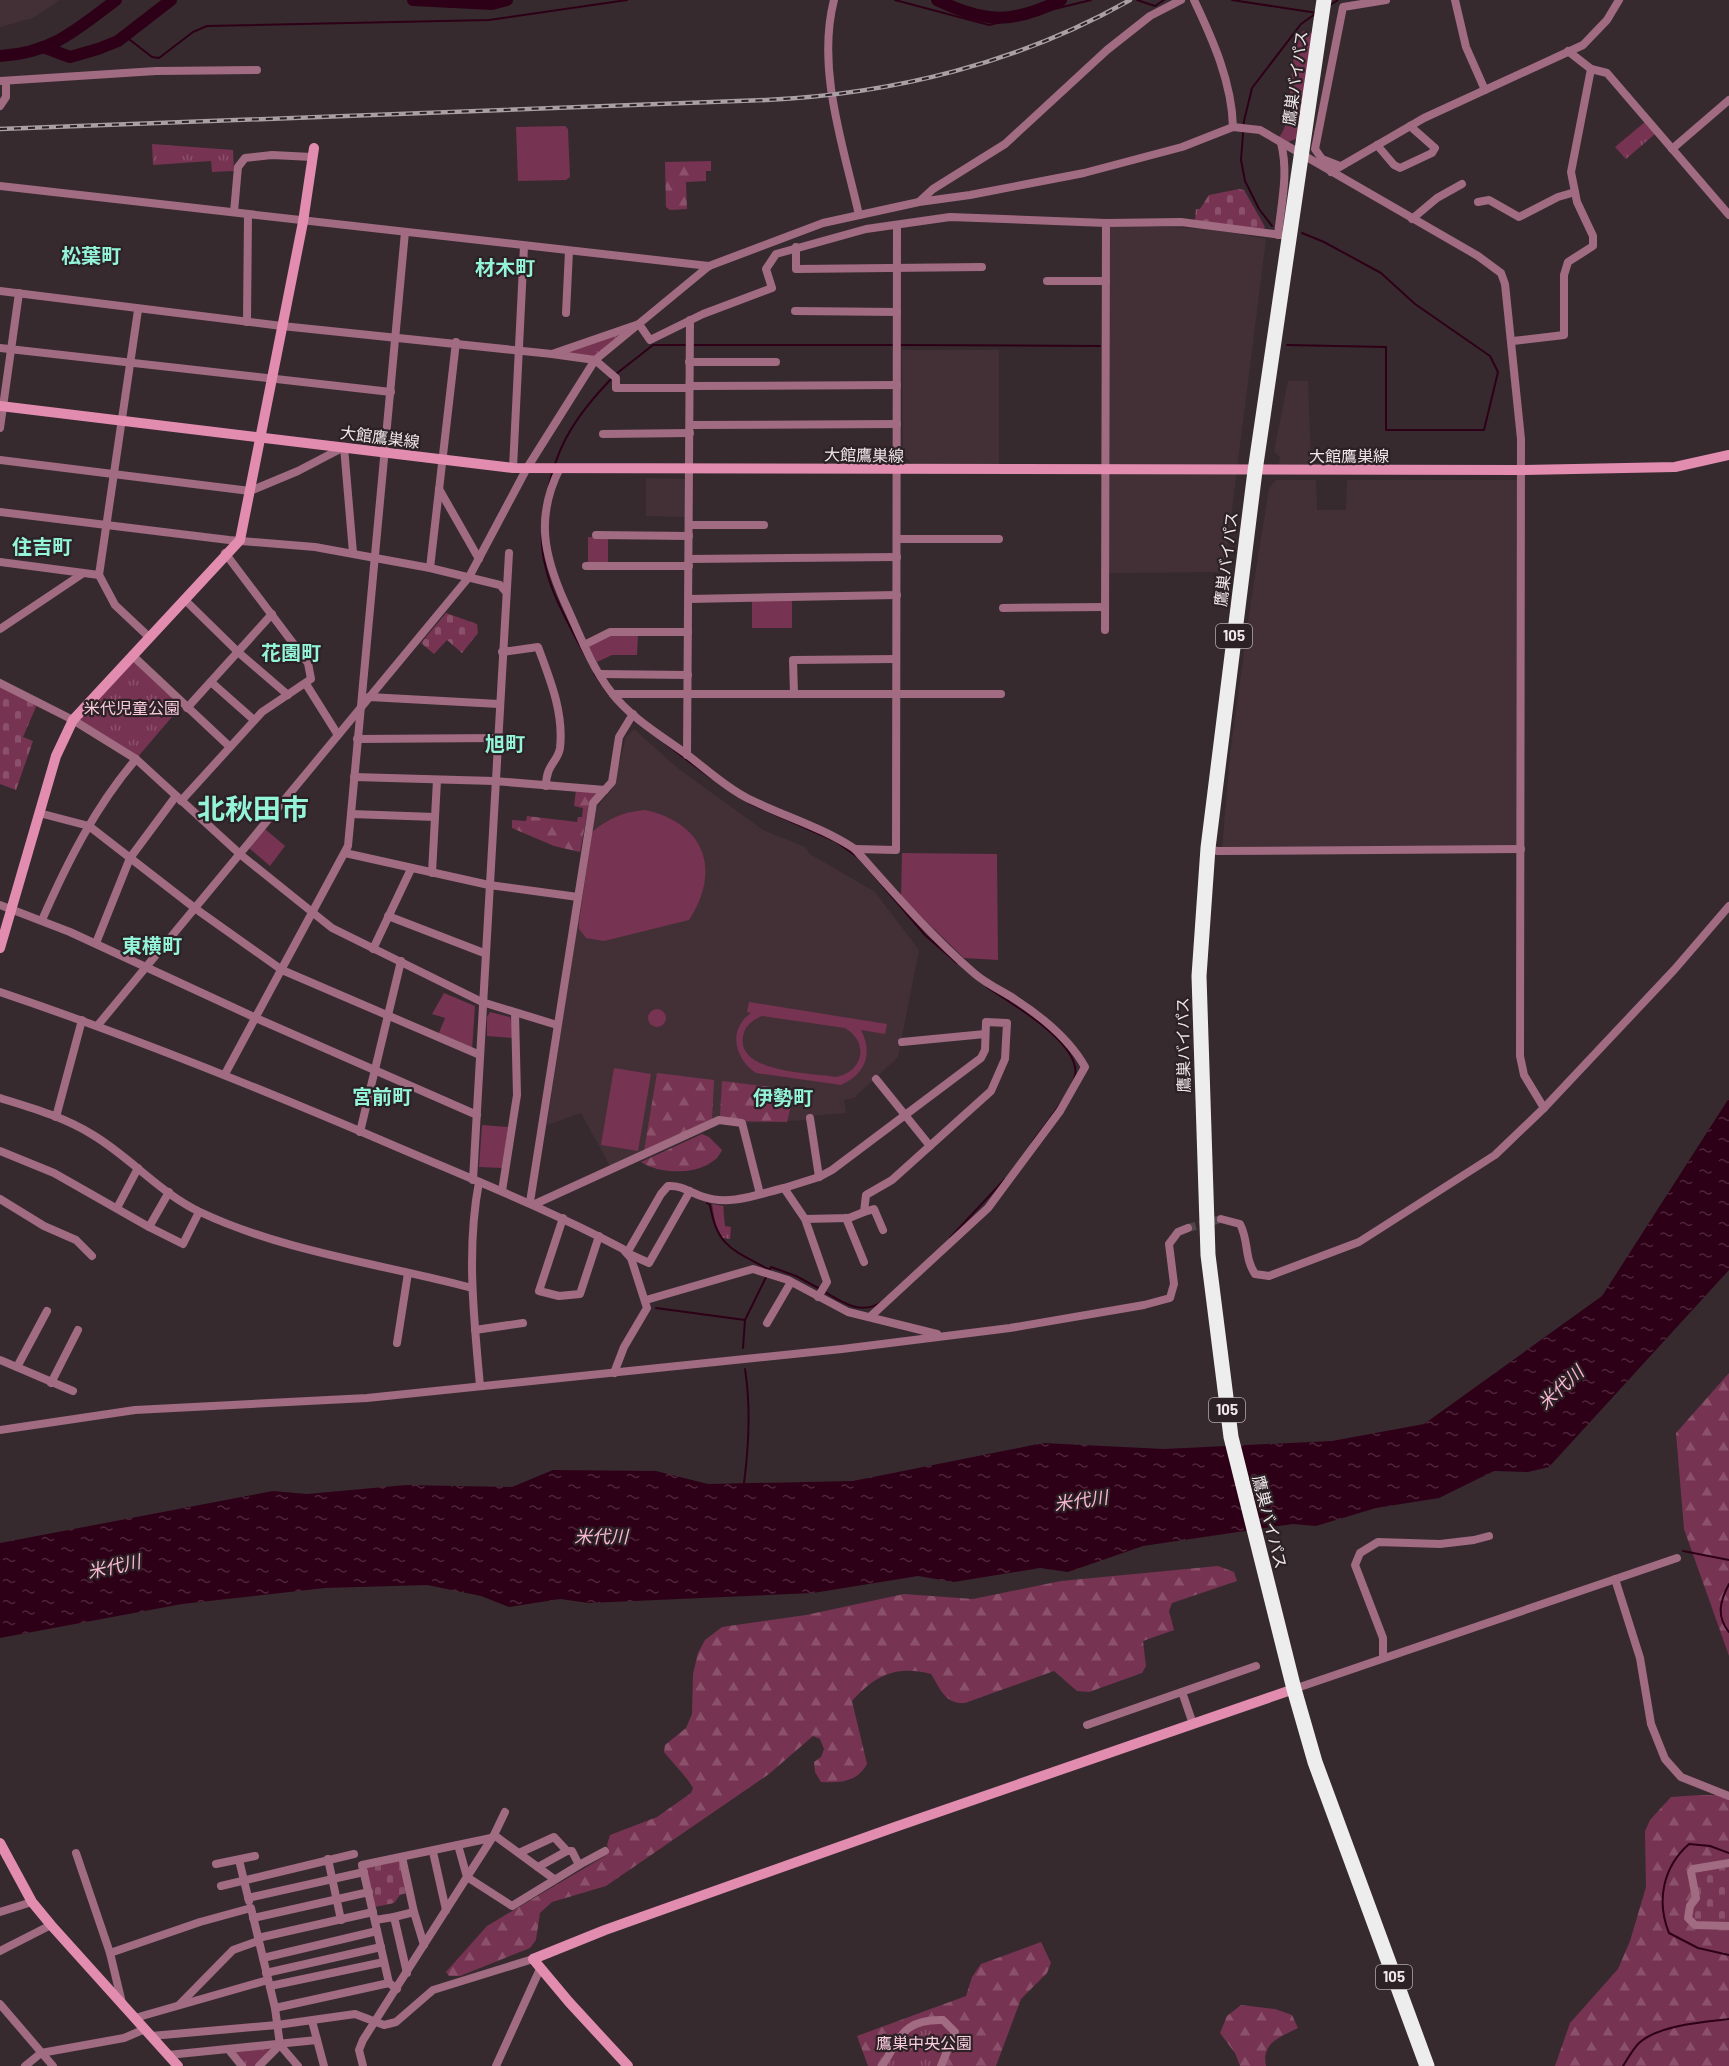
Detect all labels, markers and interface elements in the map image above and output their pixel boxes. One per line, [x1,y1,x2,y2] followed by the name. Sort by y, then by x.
[1278,29,1311,127] street label: 鷹巣バイパス
[61,243,121,267] district label: 松葉町
[475,255,535,279] district label: 材木町
[339,422,421,451] street label: 大館鷹巣線
[824,444,904,465] street label: 大館鷹巣線
[1309,446,1389,465] street label: 大館鷹巣線
[1210,510,1241,608] street label: 鷹巣バイパス
[12,534,72,558] district label: 住吉町
[1216,624,1252,648] road number: 105
[261,640,321,664] district label: 花園町
[84,698,180,717] park label: 米代児童公園
[485,731,525,755] district label: 旭町
[197,791,309,825] district label: 北秋田市
[122,933,182,957] district label: 東横町
[1172,997,1193,1093] street label: 鷹巣バイパス
[352,1084,412,1108] district label: 宮前町
[753,1085,813,1109] district label: 伊勢町
[1533,1359,1589,1414] water label: 米代川
[1209,1398,1245,1422] road number: 105
[1250,1473,1291,1571] street label: 鷹巣バイパス
[1053,1485,1111,1515] water label: 米代川
[574,1525,630,1547] water label: 米代川
[85,1549,144,1582] water label: 米代川
[1376,1965,1412,1989] road number: 105
[876,2033,972,2052] park label: 鷹巣中央公園

